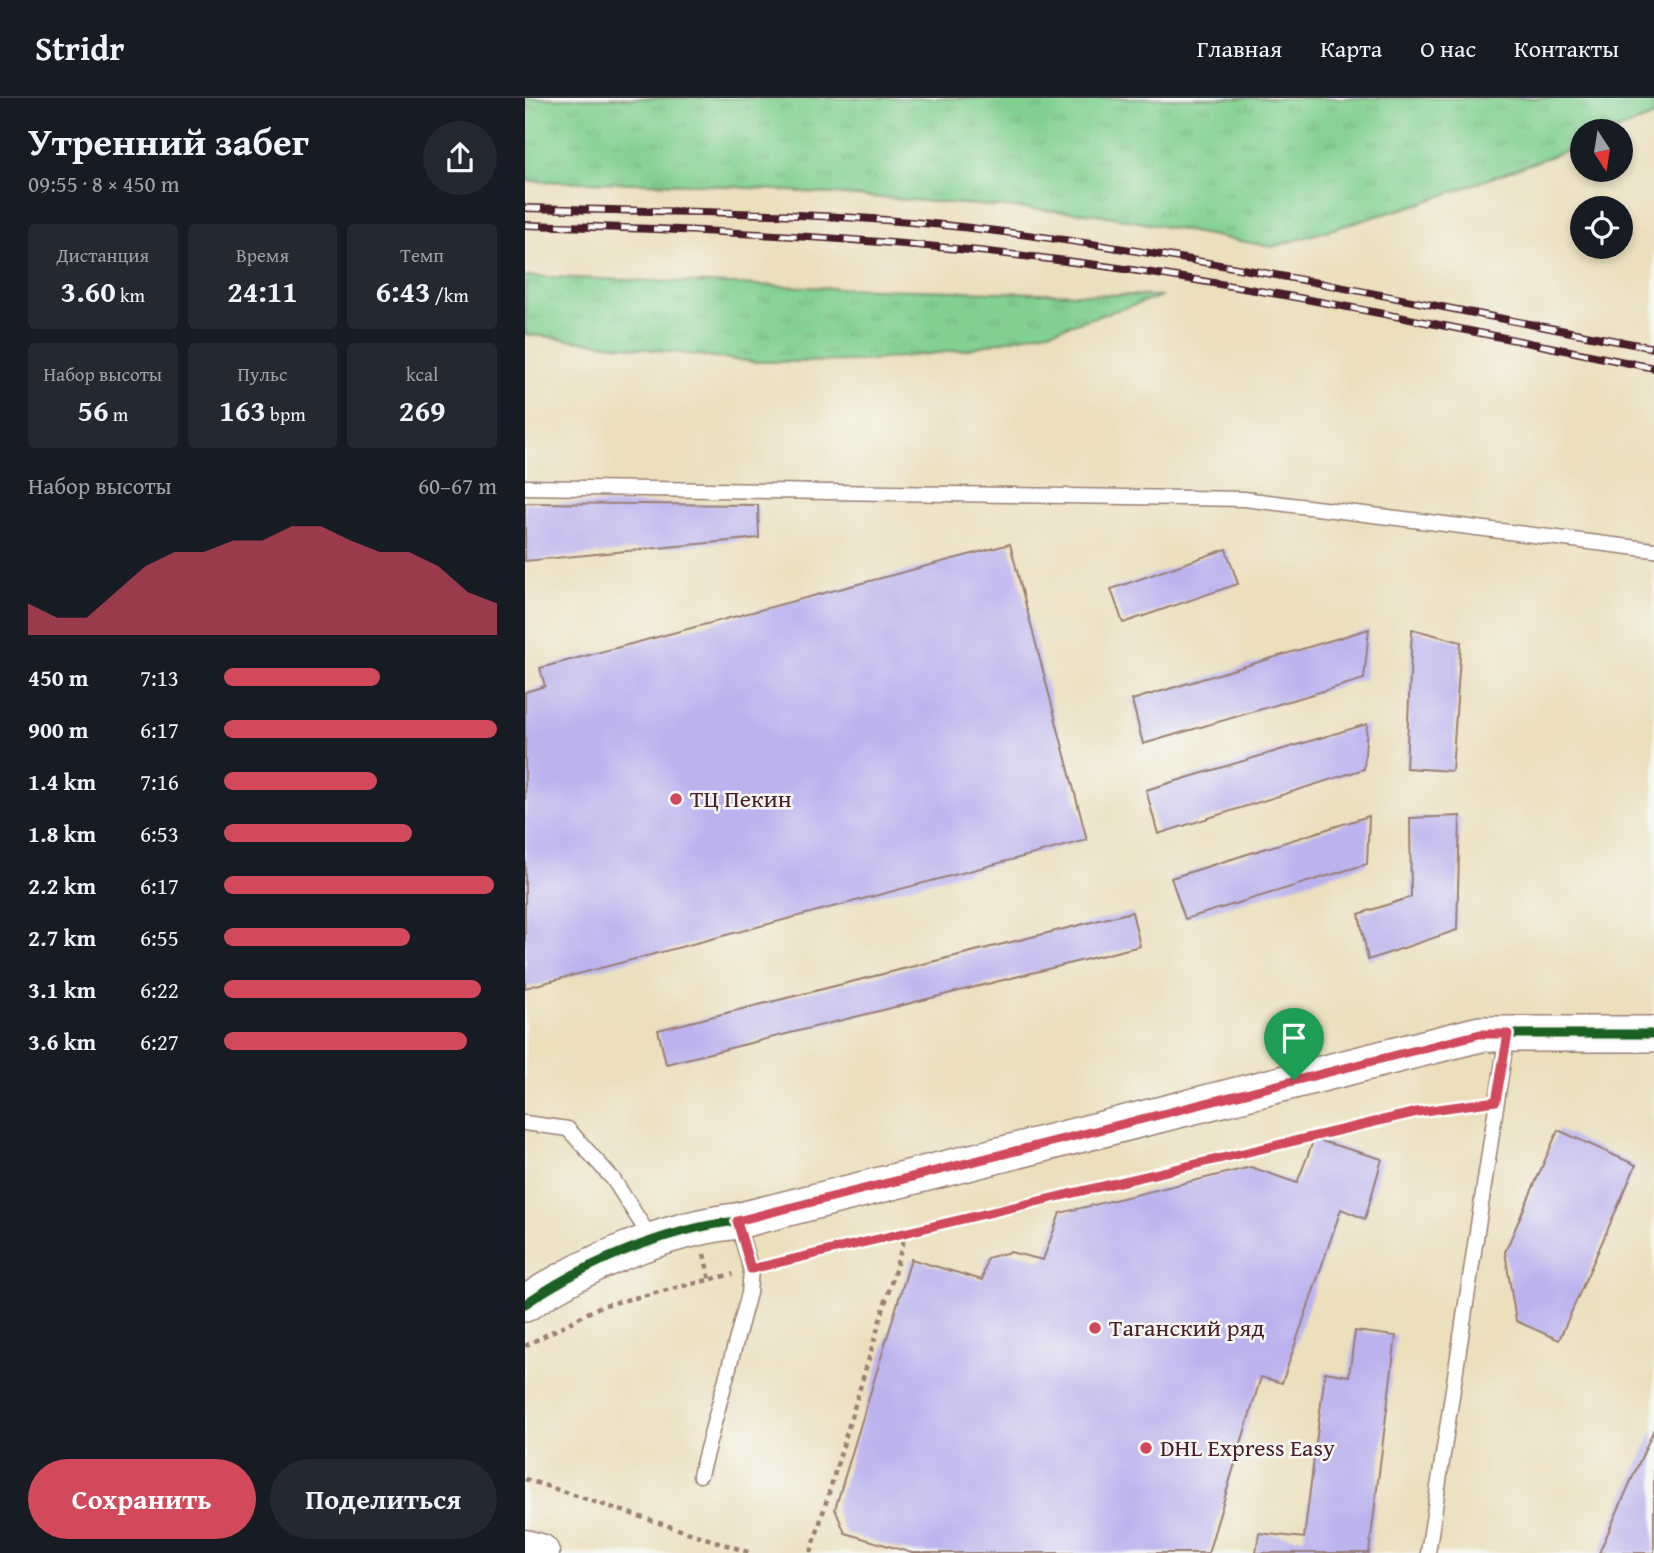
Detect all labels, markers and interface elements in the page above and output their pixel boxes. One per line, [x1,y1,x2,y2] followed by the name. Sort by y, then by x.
[35,24,124,72] text: Stridr
[1197,31,1282,66] text: Главная
[1320,31,1382,66] text: Карта
[1420,31,1476,66] text: О нас
[1514,31,1619,66] text: Контакты
[28,113,309,169] text: Утренний забег
[1570,119,1633,182] north arrow
[1570,119,1633,259] map controls
[423,121,497,195] button: share
[28,167,180,200] text: 09:55 · 8 × 450 m
[1570,196,1633,259] button: locate
[56,241,149,269] text: Дистанция
[236,241,289,269] text: Время
[400,241,444,269] text: Темп
[61,269,116,313] text: 3.60
[227,269,298,313] text: 24:11
[375,269,431,313] text: 6:43
[116,281,145,309] text: km
[431,281,469,309] text: /km
[43,360,162,388] text: Набор высоты
[238,360,287,388] text: Пульс
[406,360,438,388] text: kcal
[77,388,109,432] text: 56
[219,388,266,432] text: 163
[399,388,445,432] text: 269
[109,400,128,428] text: m
[266,400,306,428] text: bpm
[28,469,172,502] text: Набор высоты
[418,469,497,502] text: 60–67 m
[28,661,89,694] text: 450 m
[140,661,179,694] text: 7:13
[28,713,89,746] text: 900 m
[140,713,179,746] text: 6:17
[28,765,96,798] text: 1.4 km
[140,765,179,798] text: 7:16
[690,781,792,816] place label: ТЦ Пекин
[668,791,684,807] marker: ТЦ Пекин
[28,817,96,850] text: 1.8 km
[140,817,179,850] text: 6:53
[28,869,96,902] text: 2.2 km
[140,869,179,902] text: 6:17
[28,921,96,954] text: 2.7 km
[140,921,179,954] text: 6:55
[28,973,96,1006] text: 3.1 km
[140,973,179,1006] text: 6:22
[1264,1008,1324,1080] pin
[1275,1019,1313,1057] icon: arrive
[28,1025,96,1058] text: 3.6 km
[140,1025,179,1058] text: 6:27
[1109,1310,1265,1345] place label: Таганский ряд
[1087,1320,1103,1336] marker: Таганский ряд
[1160,1430,1335,1465] place label: DHL Express Easy
[1138,1440,1154,1456] marker: DHL Express Easy
[28,1459,256,1539] button: Сохранить
[270,1459,497,1539] button: Поделиться

